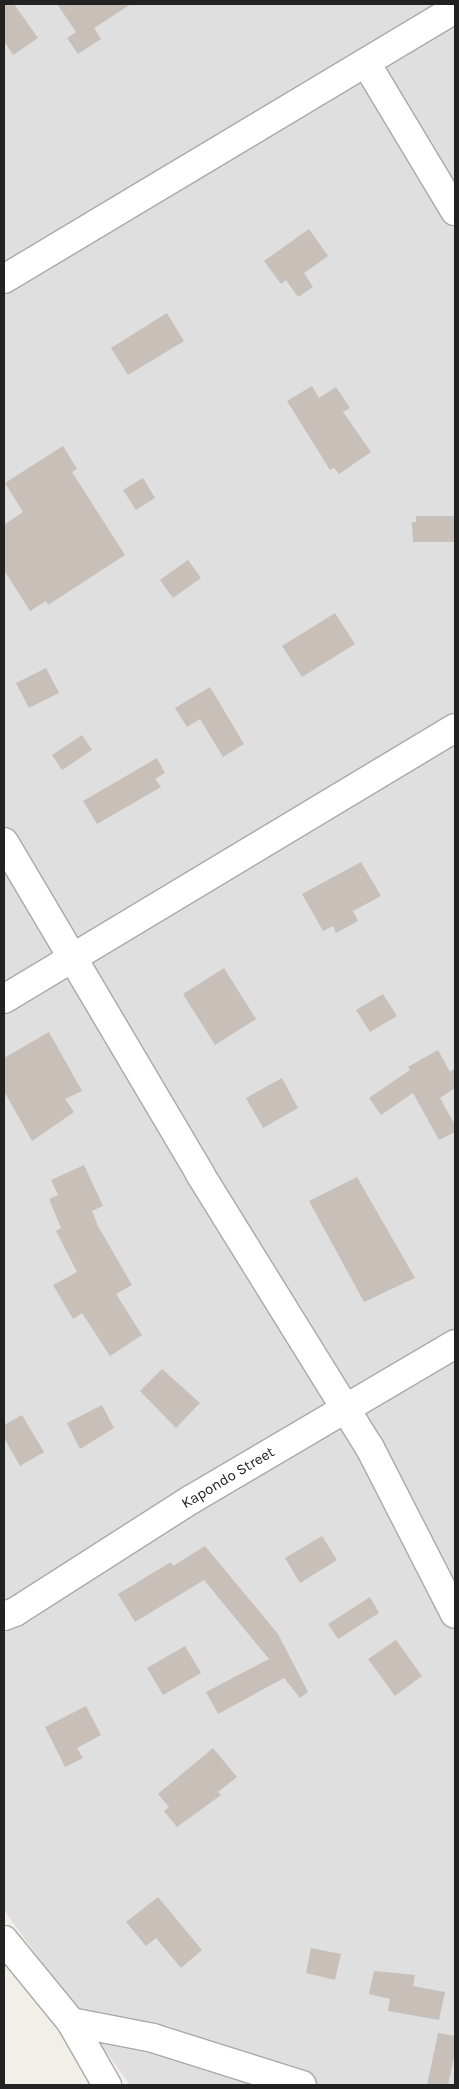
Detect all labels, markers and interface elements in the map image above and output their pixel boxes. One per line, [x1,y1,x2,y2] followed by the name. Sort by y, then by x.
[178,1443,278,1513] street label: Kapondo Street

